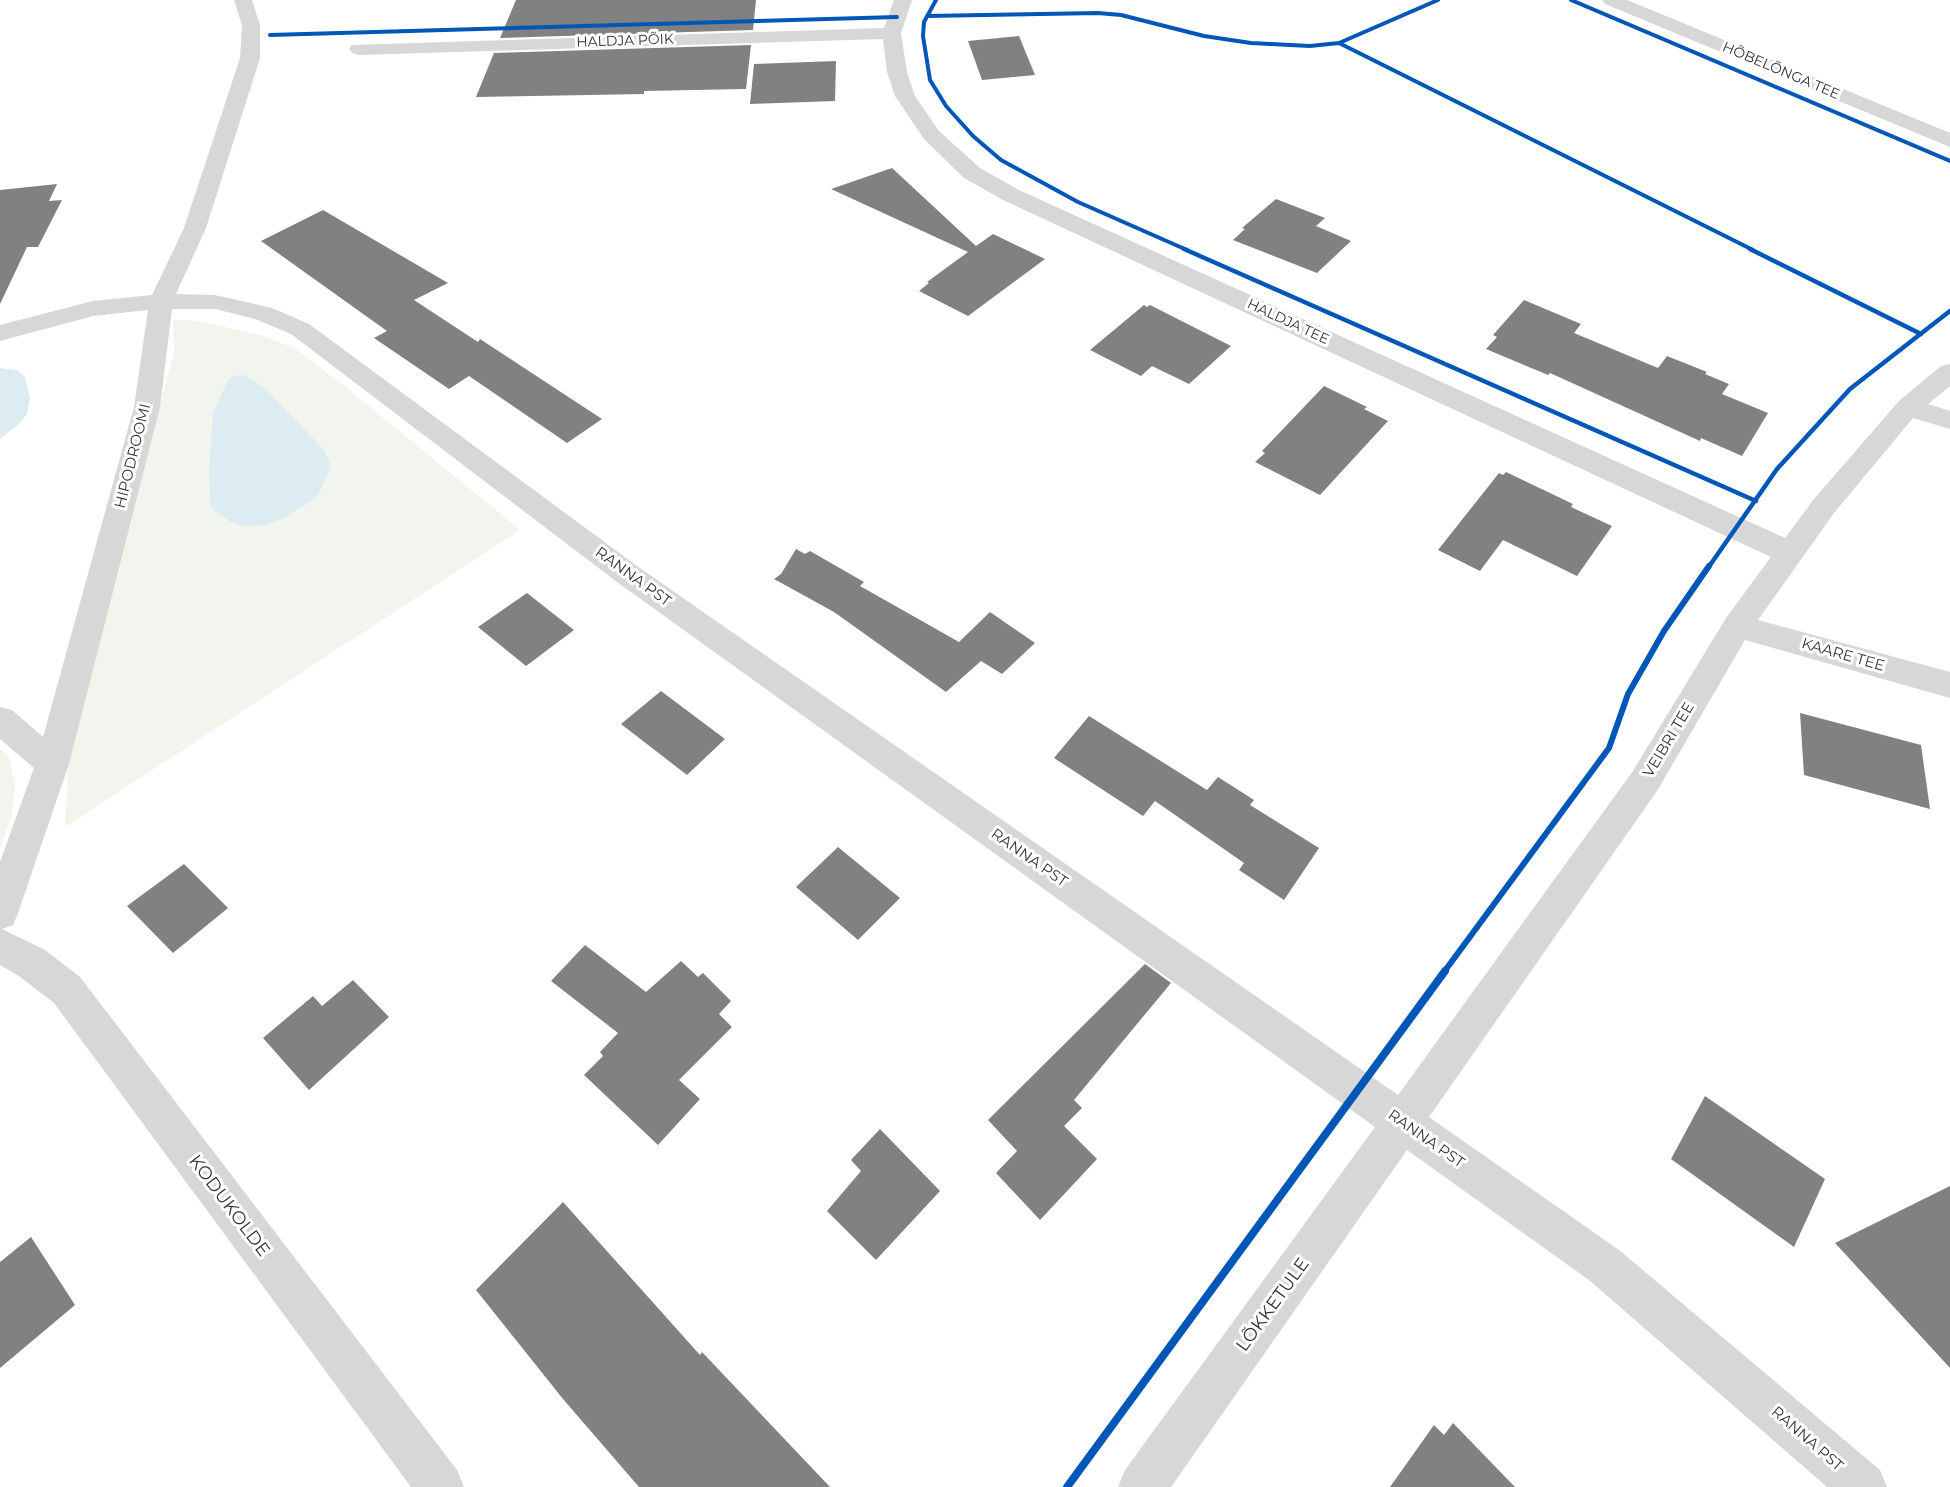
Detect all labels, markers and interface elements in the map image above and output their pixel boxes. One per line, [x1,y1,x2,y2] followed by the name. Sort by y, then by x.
[576,31,674,51] street label: HALDJA PÕIK
[1720,39,1842,103] street label: HÕBELÕNGA TEE
[1244,296,1332,348] street label: HALDJA TEE
[111,402,155,510] street label: HIPODROOMI
[592,544,674,610] street label: RANNA PST
[1799,635,1887,675] street label: KAARE TEE
[1640,699,1698,781] street label: VEIBRI TEE
[987,825,1071,891] street label: RANNA PST
[1384,1106,1468,1172] street label: RANNA PST
[184,1151,274,1261] street label: KODUKOLDE
[1232,1254,1314,1356] street label: LÕKKETULE
[1767,1403,1847,1475] street label: RANNA PST

